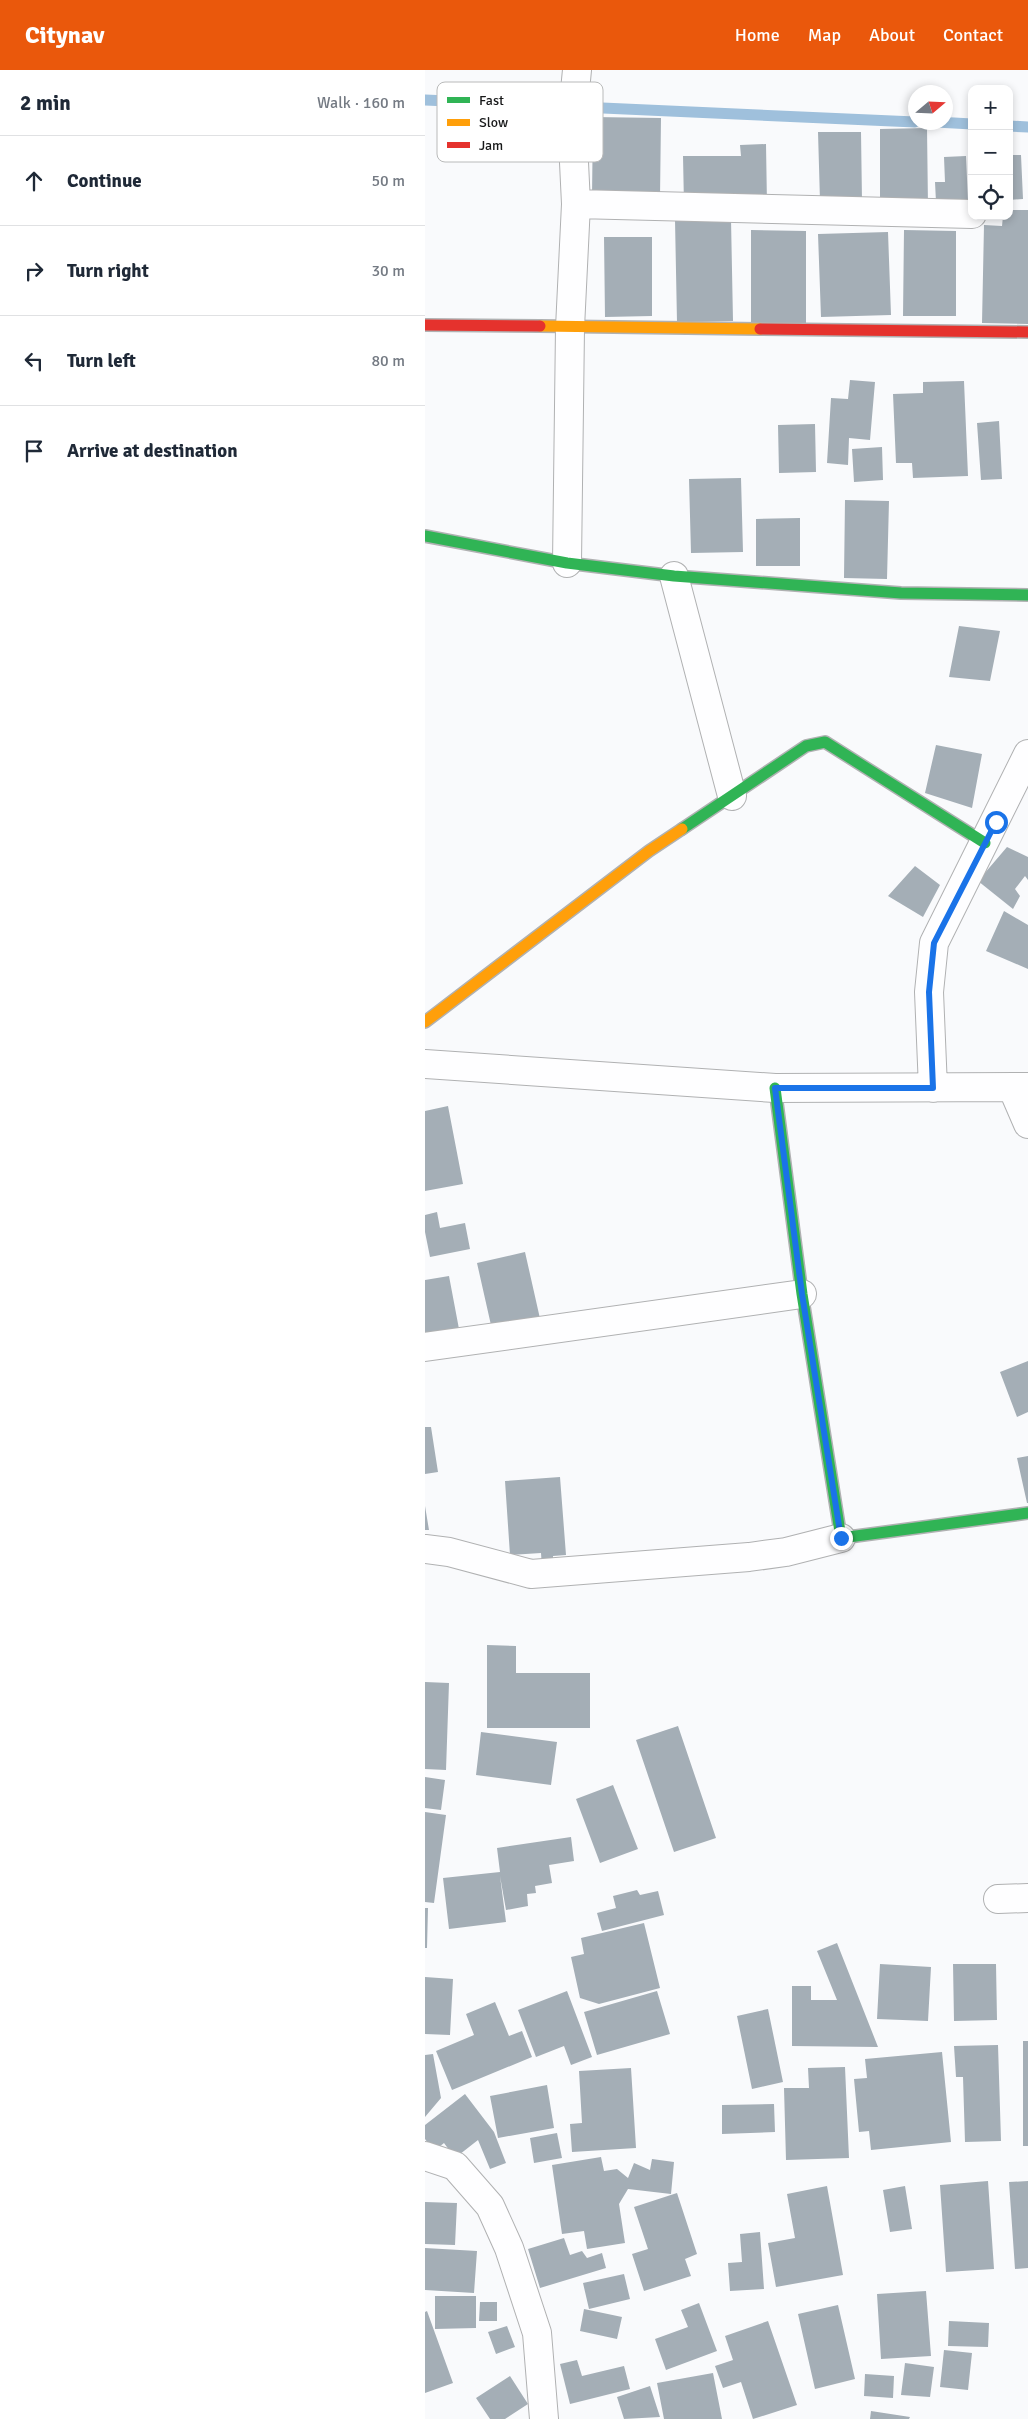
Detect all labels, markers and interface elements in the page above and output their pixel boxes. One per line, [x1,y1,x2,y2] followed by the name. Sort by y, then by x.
[25,20,104,50] text: Citynav
[735,24,780,46] text: Home
[808,24,841,46] text: Map
[869,24,915,46] text: About
[943,24,1003,46] text: Contact
[437,82,603,162] legend
[908,85,953,130] north arrow
[968,85,1013,220] map controls
[968,85,1013,130] button: +
[20,90,71,116] text: 2 min
[479,92,504,109] text: Fast
[317,93,405,113] text: Walk · 160 m
[479,114,508,131] text: Slow
[968,130,1013,175] button: −
[479,137,503,154] text: Jam
[20,167,48,195] icon: ahead
[67,169,142,193] text: Continue
[371,171,405,191] text: 50 m
[968,175,1013,220] button: locate
[20,257,48,285] icon: right
[67,259,149,283] text: Turn right
[371,261,405,281] text: 30 m
[20,347,48,375] icon: left
[67,349,136,373] text: Turn left
[371,351,405,371] text: 80 m
[20,437,48,465] icon: arrive
[67,439,238,463] text: Arrive at destination
[985,811,1008,834] route start
[830,1527,853,1550] route end

